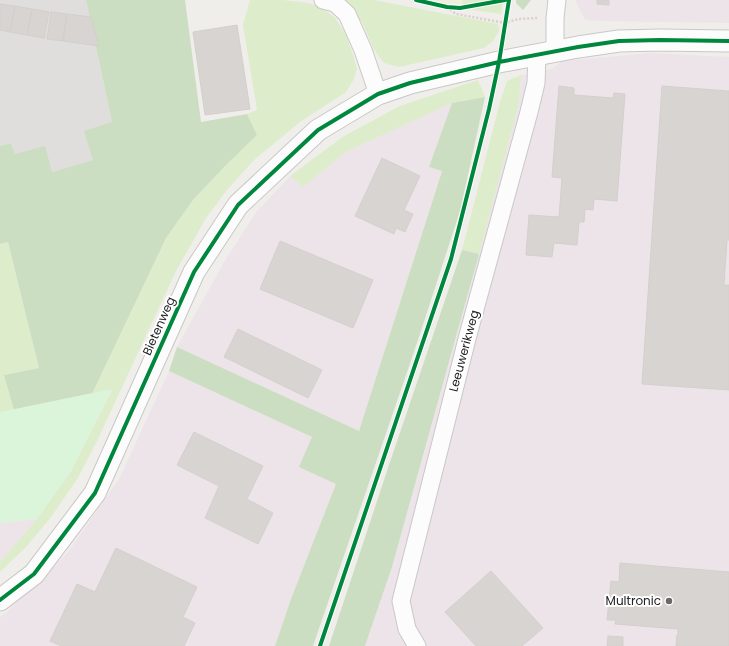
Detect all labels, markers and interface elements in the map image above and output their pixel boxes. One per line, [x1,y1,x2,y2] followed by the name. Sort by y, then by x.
[138,294,179,358] street label: Bietenweg
[444,308,483,394] street label: Leeuwerikweg
[606,592,661,609] place label: Multronic
[664,596,674,606] marker: Multronic

